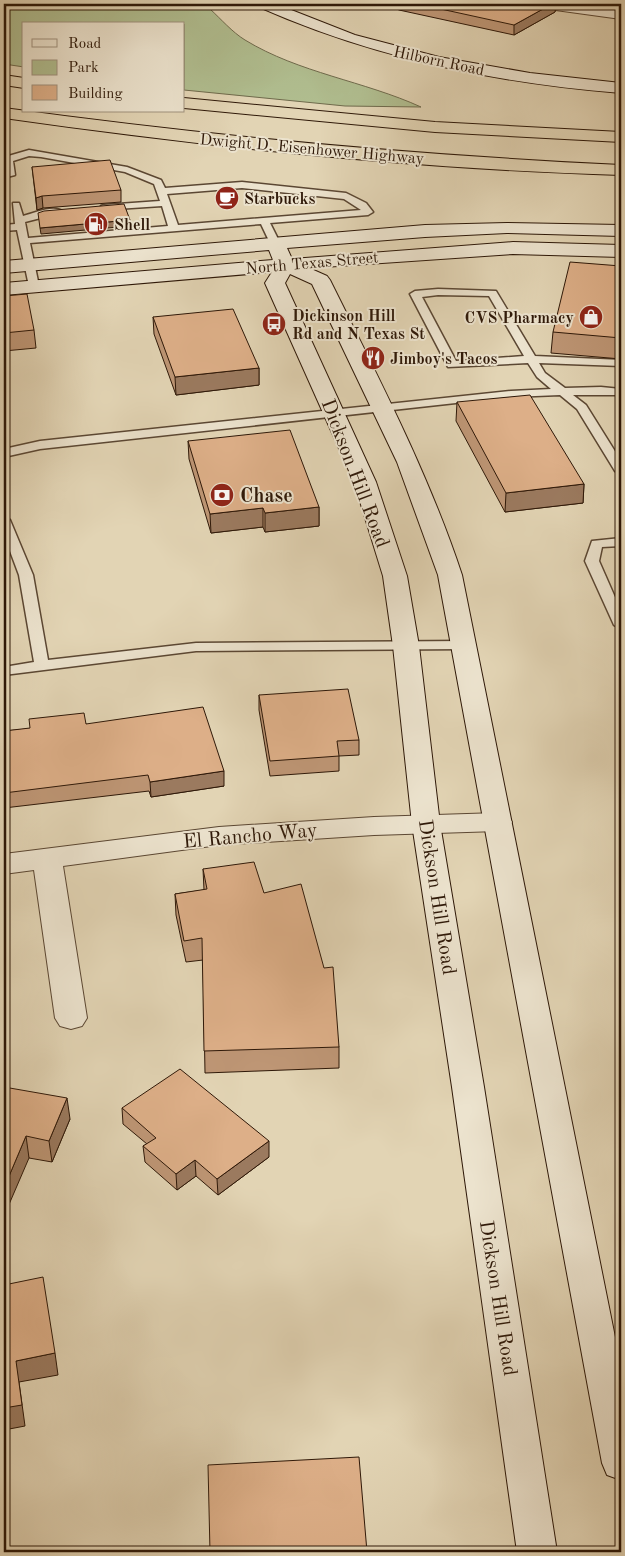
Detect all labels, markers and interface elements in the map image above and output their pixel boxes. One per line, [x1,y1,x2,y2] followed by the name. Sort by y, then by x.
[22,22,185,112] legend
[68,37,102,52] text: Road
[392,44,486,79] street label: Hilborn Road
[68,61,99,76] text: Park
[68,87,123,102] text: Building
[199,132,425,168] street label: Dwight D. Eisenhower Highway
[214,185,240,211] cafe icon: Starbucks
[244,192,316,208] place label: Starbucks
[83,211,109,237] fuel station icon: Shell
[114,218,150,234] place label: Shell
[245,250,380,278] street label: North Texas Street
[578,304,604,330] shop icon: CVS Pharmacy
[292,309,425,343] place label: Dickinson Hill Rd and N Texas St
[261,311,287,337] bus stop icon: Dickinson Hill Rd and N Texas St
[465,311,574,327] place label: CVS Pharmacy
[360,345,386,371] restaurant icon: Jimboy's Tacos
[390,352,498,368] place label: Jimboy's Tacos
[317,397,392,551] street label: Dickson Hill Road
[209,482,235,508] bank icon: Chase
[240,487,293,507] place label: Chase
[414,818,458,977] street label: Dickson Hill Road
[182,821,319,853] street label: El Rancho Way
[475,1219,519,1378] street label: Dickson Hill Road

